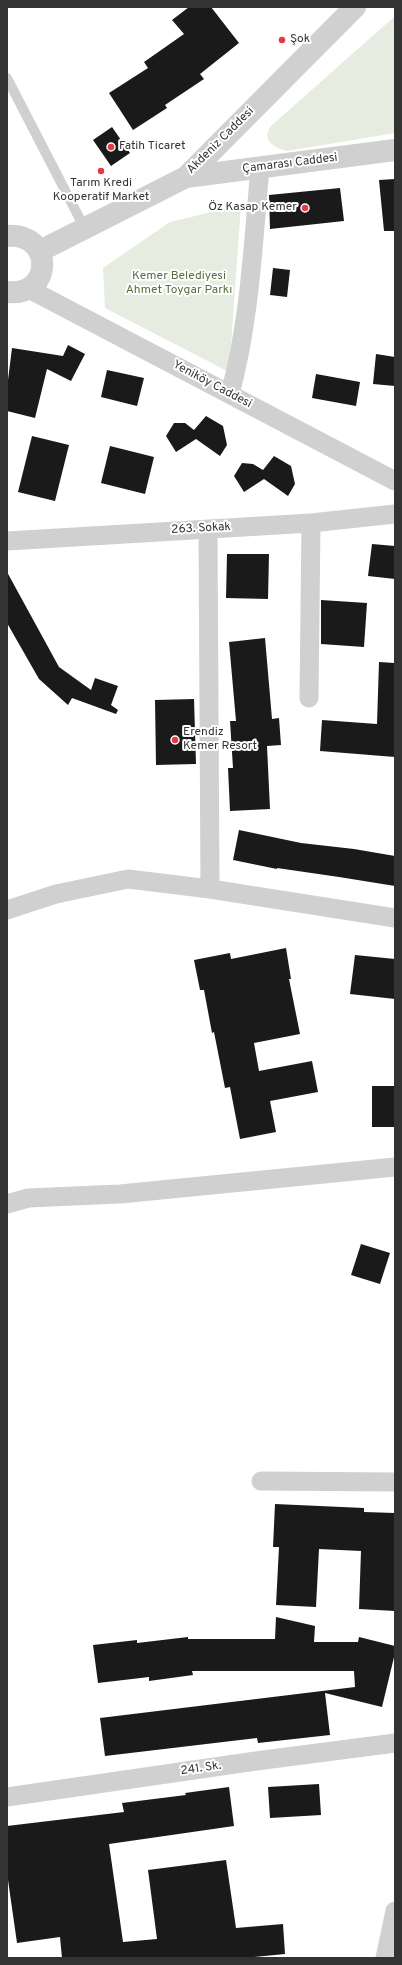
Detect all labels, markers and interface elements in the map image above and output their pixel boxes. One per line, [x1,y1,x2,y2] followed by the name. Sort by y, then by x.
[290,33,310,47] place label: Şok
[277,35,287,45] marker: Şok
[184,104,258,178] street label: Akdeniz Caddesi
[119,140,185,154] place label: Fatih Ticaret
[106,142,116,152] marker: Fatih Ticaret
[242,151,338,177] street label: Çamarası Caddesi
[96,166,106,176] marker: Tarım Kredi Kooperatif Market
[53,177,149,205] place label: Tarım Kredi Kooperatif Market
[208,201,297,215] place label: Öz Kasap Kemer
[300,203,310,213] marker: Öz Kasap Kemer
[126,270,232,298] park label: Kemer Belediyesi Ahmet Toygar Parkı
[170,358,254,412] street label: Yeniköy Caddesi
[171,520,231,538] street label: 263. Sokak
[183,726,257,754] place label: Erendiz Kemer Resort
[170,735,180,745] marker: Erendiz Kemer Resort
[180,1759,222,1779] street label: 241. Sk.

